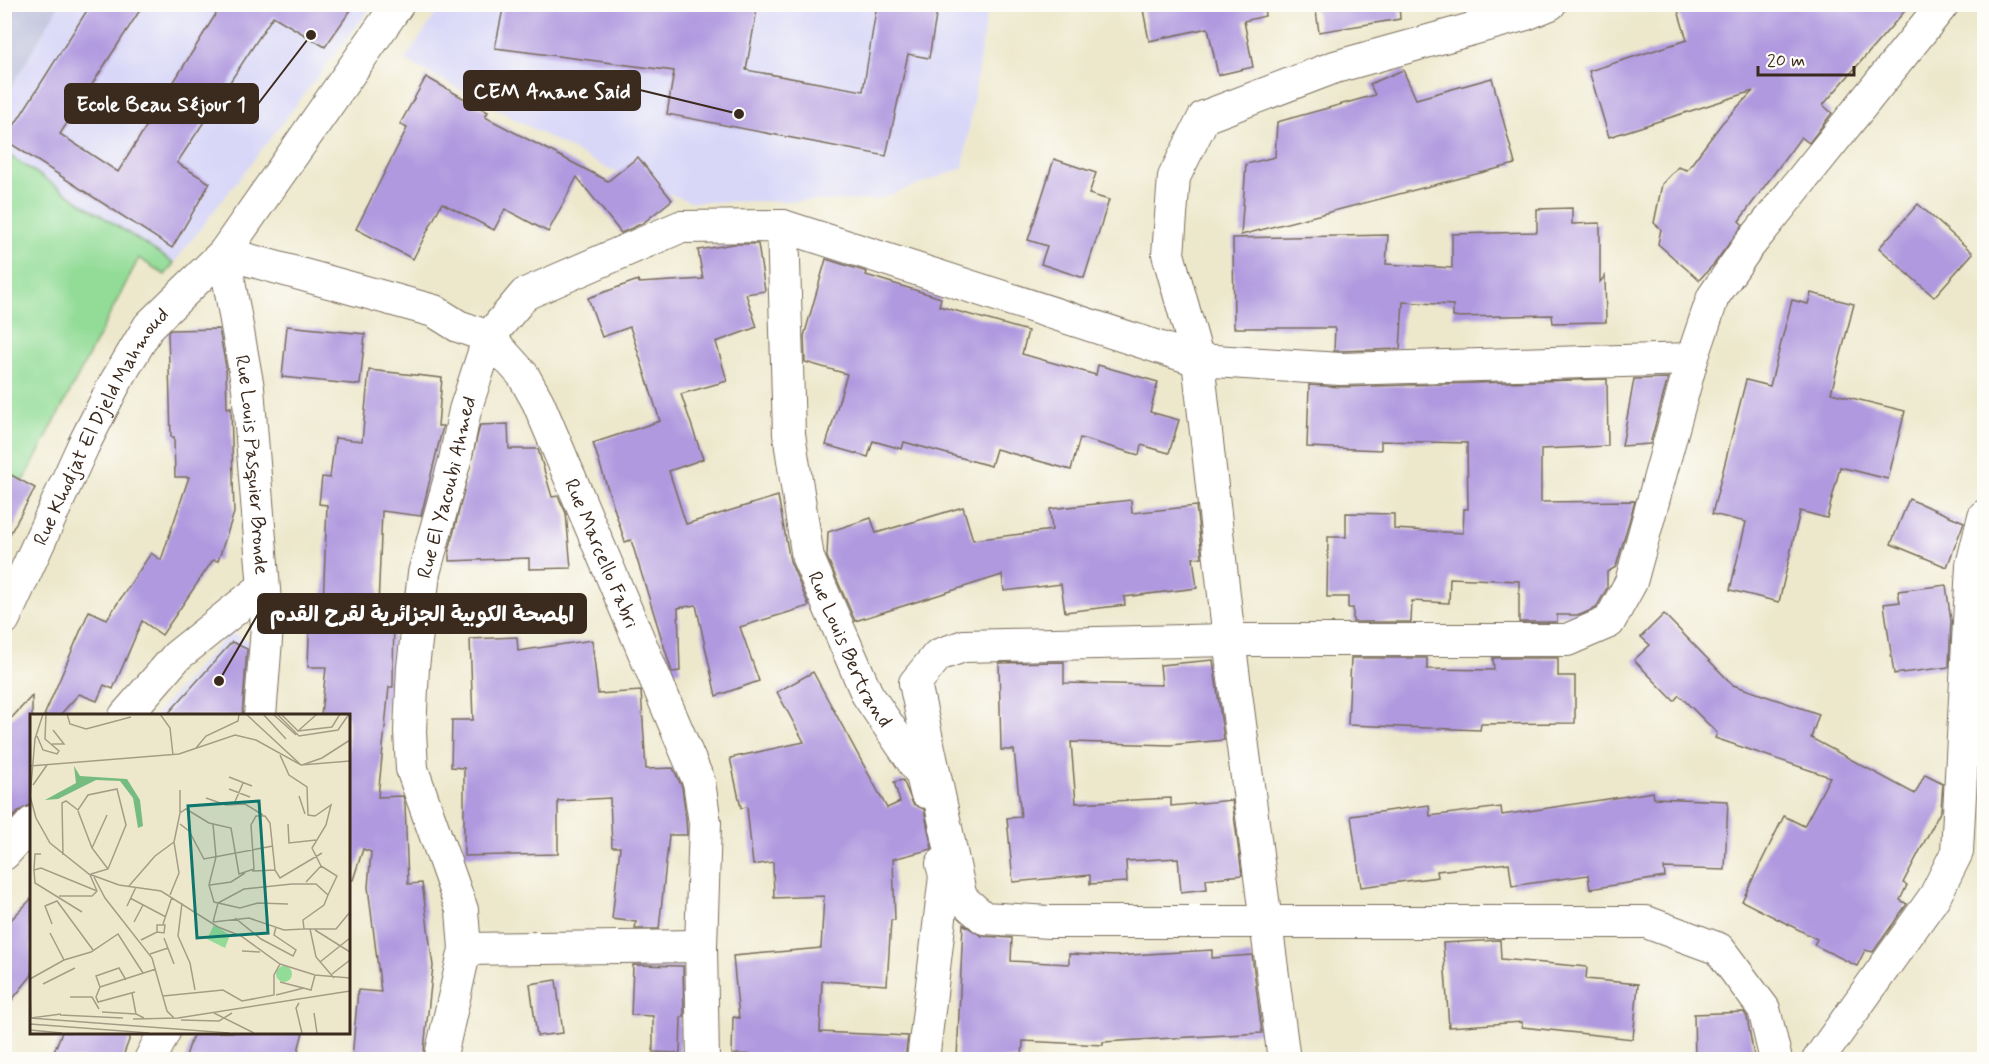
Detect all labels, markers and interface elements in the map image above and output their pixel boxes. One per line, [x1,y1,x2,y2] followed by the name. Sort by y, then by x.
[1758,39,1854,77] scale bar
[1767,49,1805,73] text: 20 m
[464,71,640,110] callout: CEM Anane Said
[473,78,631,106] text: CEM Anane Said
[65,84,258,123] callout: Ecole Beau Séjour 1
[76,91,246,119] text: Ecole Beau Séjour 1
[27,302,175,550] street label: Rue Khodjat El Djeld Mahmoud
[227,353,275,576] street label: Rue Louis Pasquier Bronde
[411,393,484,582] street label: Rue El Yacoubi Ahmed
[557,475,644,632] street label: Rue Marcello Fabri
[800,567,898,733] street label: Rue Louis Bertrand
[258,594,586,633] callout: المصحة الكوبية الجزائرية لقرح القدم
[270,601,574,630] text: المصحة الكوبية الجزائرية لقرح القدم
[30,714,350,1034] inset map

